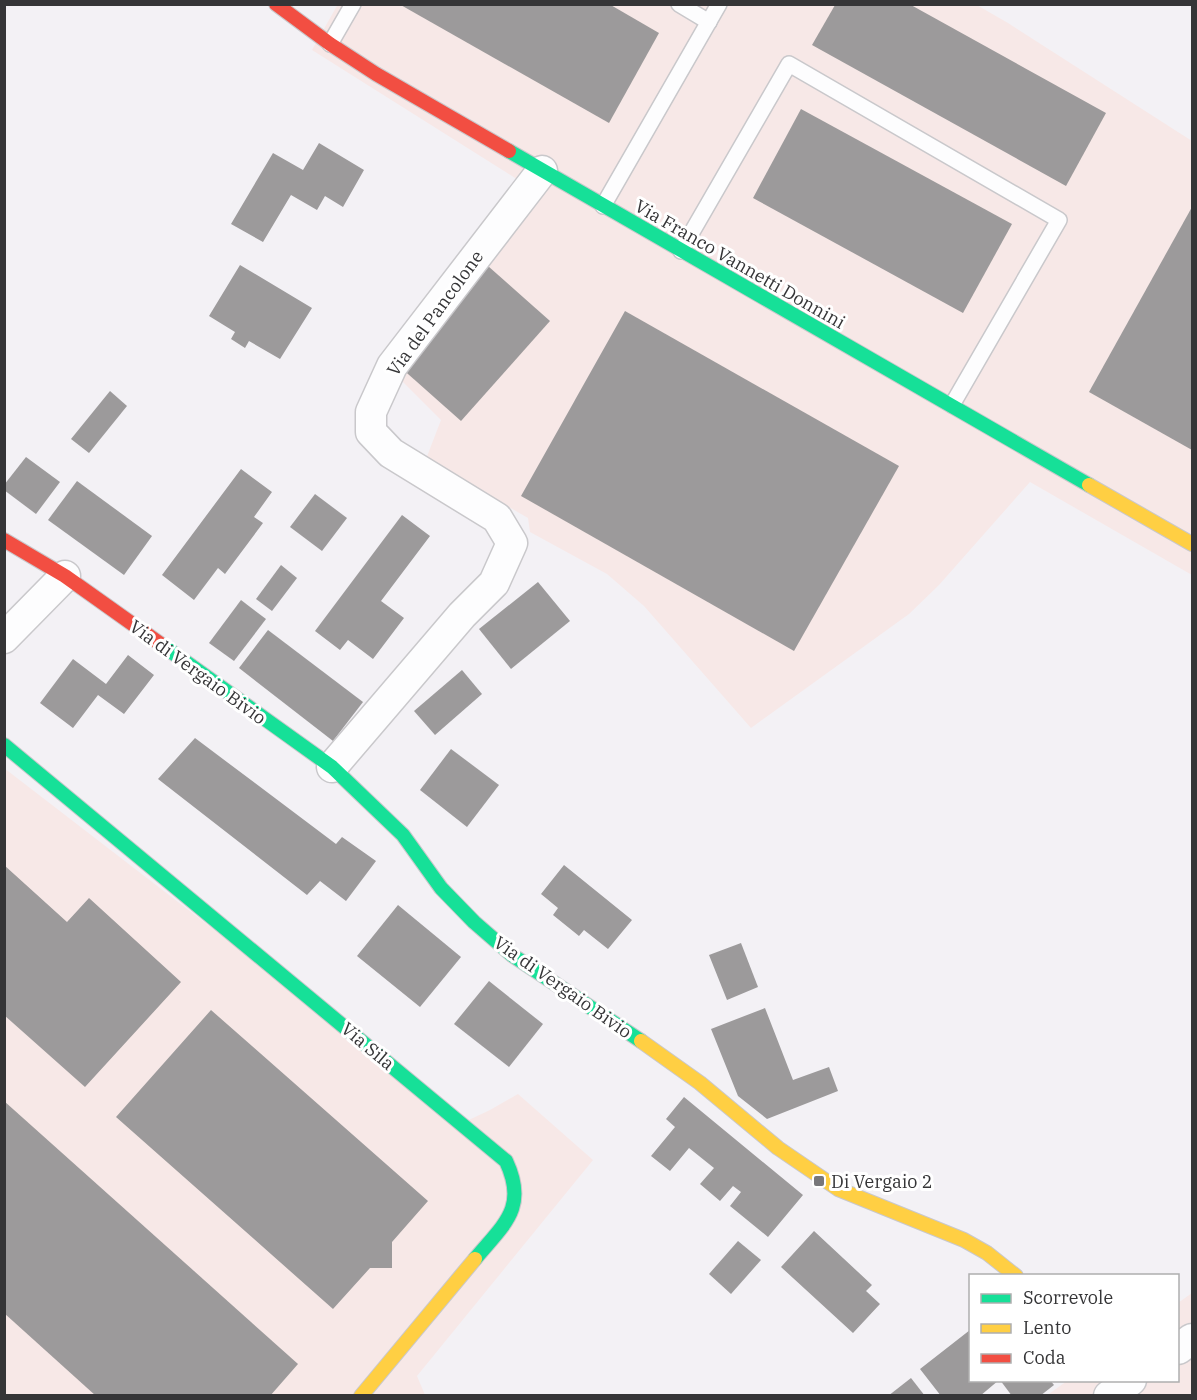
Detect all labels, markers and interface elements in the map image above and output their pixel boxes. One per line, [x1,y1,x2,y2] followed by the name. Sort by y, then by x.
[631,194,850,334] street label: Via Franco Vannetti Donnini
[382,246,488,380] street label: Via del Pancolone
[125,615,271,729] street label: Via di Vergaio Bivio
[489,931,637,1043] street label: Via di Vergaio Bivio
[337,1017,400,1075] street label: Via Sila
[831,1170,933,1193] place label: Di Vergaio 2
[812,1174,826,1188] marker: Di Vergaio 2
[969,1274,1179,1382] legend
[1023,1286,1113,1309] text: Scorrevole
[1023,1316,1071,1339] text: Lento
[1023,1346,1066,1369] text: Coda

